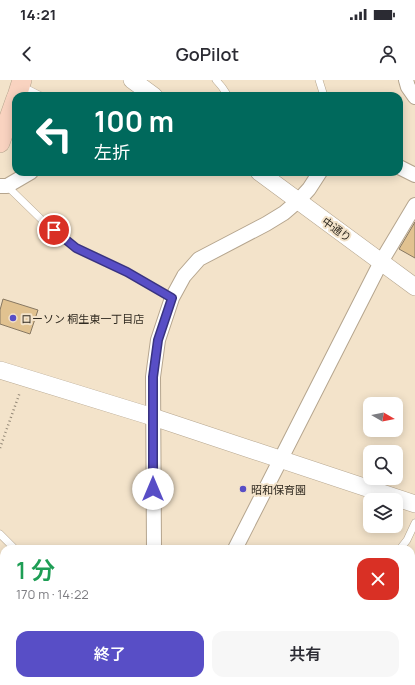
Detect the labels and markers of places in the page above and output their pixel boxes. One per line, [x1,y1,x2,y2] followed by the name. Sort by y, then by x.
[37,213,71,247] pin
[21,311,144,326] place label: ローソン 桐生東一丁目店
[8,313,18,323] marker: ローソン 桐生東一丁目店
[251,482,306,497] place label: 昭和保育園
[238,484,248,494] marker: 昭和保育園

